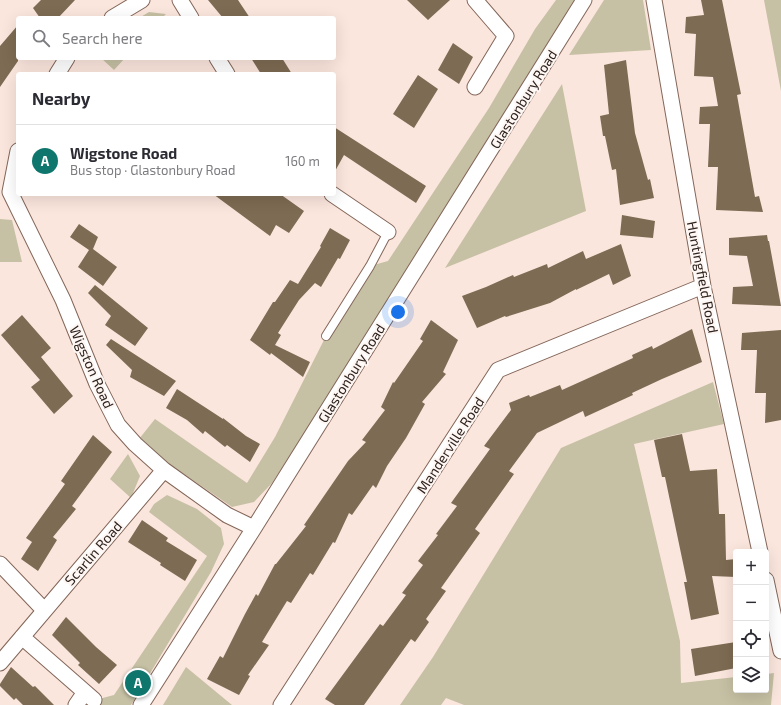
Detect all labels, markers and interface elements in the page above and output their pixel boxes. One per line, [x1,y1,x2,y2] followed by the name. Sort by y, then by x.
[16,16,336,60] search box
[30,27,52,49] icon: search
[62,29,143,47] text: Search here
[486,46,560,152] street label: Glastonbury Road
[32,88,90,108] text: Nearby
[70,144,177,162] text: Wigstone Road
[41,153,49,169] text: A
[285,153,320,169] text: 160 m
[70,162,235,178] text: Bus stop · Glastonbury Road
[684,220,722,334] street label: Huntingfield Road
[388,302,408,322] your location
[314,320,388,426] street label: Glastonbury Road
[66,323,118,411] street label: Wigston Road
[413,394,487,496] street label: Manderville Road
[61,518,125,588] street label: Scarlin Road
[733,549,769,693] map controls
[733,549,769,585] button: +
[733,585,769,621] button: −
[733,621,769,657] button: locate
[733,657,769,693] button: layers
[125,668,151,698] pin: A

